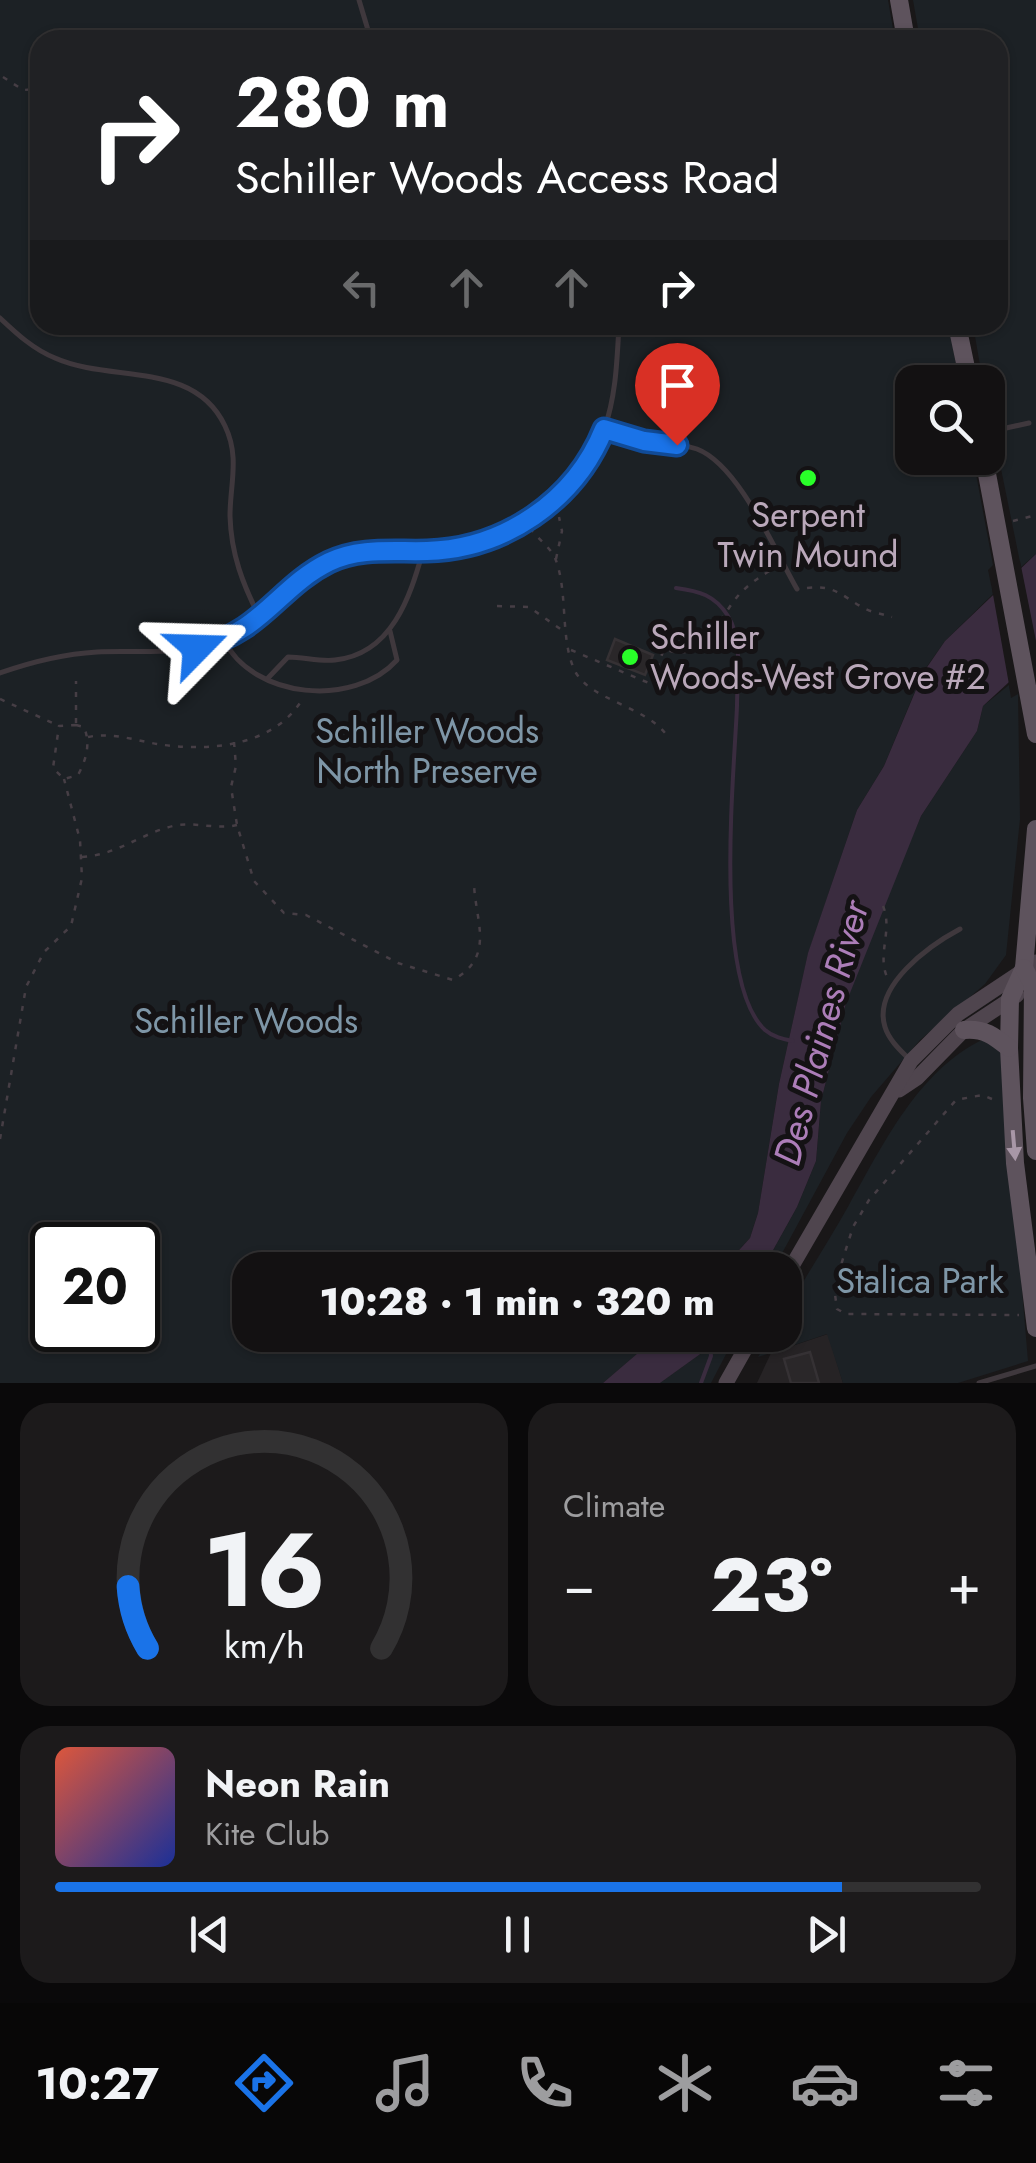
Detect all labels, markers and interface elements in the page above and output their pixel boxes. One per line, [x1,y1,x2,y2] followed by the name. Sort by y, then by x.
[235,52,450,153] text: 280 m
[70,70,200,200] icon: right
[235,145,779,210] text: Schiller Woods Access Road
[334,260,389,315] icon: left
[439,260,494,315] icon: ahead
[544,260,599,315] icon: ahead
[649,260,704,315] icon: right
[635,343,720,446] pin
[650,358,705,413] icon: arrive
[895,365,1005,475] map controls
[895,365,1005,475] button: search
[797,467,819,489] marker: Serpent Twin Mound
[717,490,899,580] place label: Serpent Twin Mound
[145,596,249,700] position arrow
[650,612,986,702] place label: Schiller Woods-West Grove #2
[619,646,641,668] marker: Schiller Woods-West Grove #2
[315,706,539,796] park label: Schiller Woods North Preserve
[759,892,883,1171] water label: Des Plaines River
[134,996,358,1046] park label: Schiller Woods
[1006,1129,1022,1161] one-way arrow
[30,1222,160,1352] speed limit sign: 20
[836,1256,1005,1306] park label: Stalica Park
[319,1274,715,1329] text: 10:28 · 1 min · 320 m
[563,1483,665,1529] text: Climate
[203,1495,325,1645] text: 16
[710,1531,832,1639] text: 23°
[563,1545,595,1625] text: −
[947,1545,981,1625] text: +
[224,1620,304,1671] text: km/h
[205,1756,390,1811] text: Neon Rain
[205,1811,329,1857] text: Kite Club
[182,1907,237,1962] icon: previous
[490,1907,545,1962] icon: pause
[799,1907,854,1962] icon: next
[229,2048,299,2118] icon: directions
[370,2048,440,2118] icon: music
[510,2048,580,2118] icon: phone
[650,2048,720,2118] icon: climate
[790,2048,860,2118] icon: car
[931,2048,1001,2118] icon: filters
[35,2051,159,2116] text: 10:27

